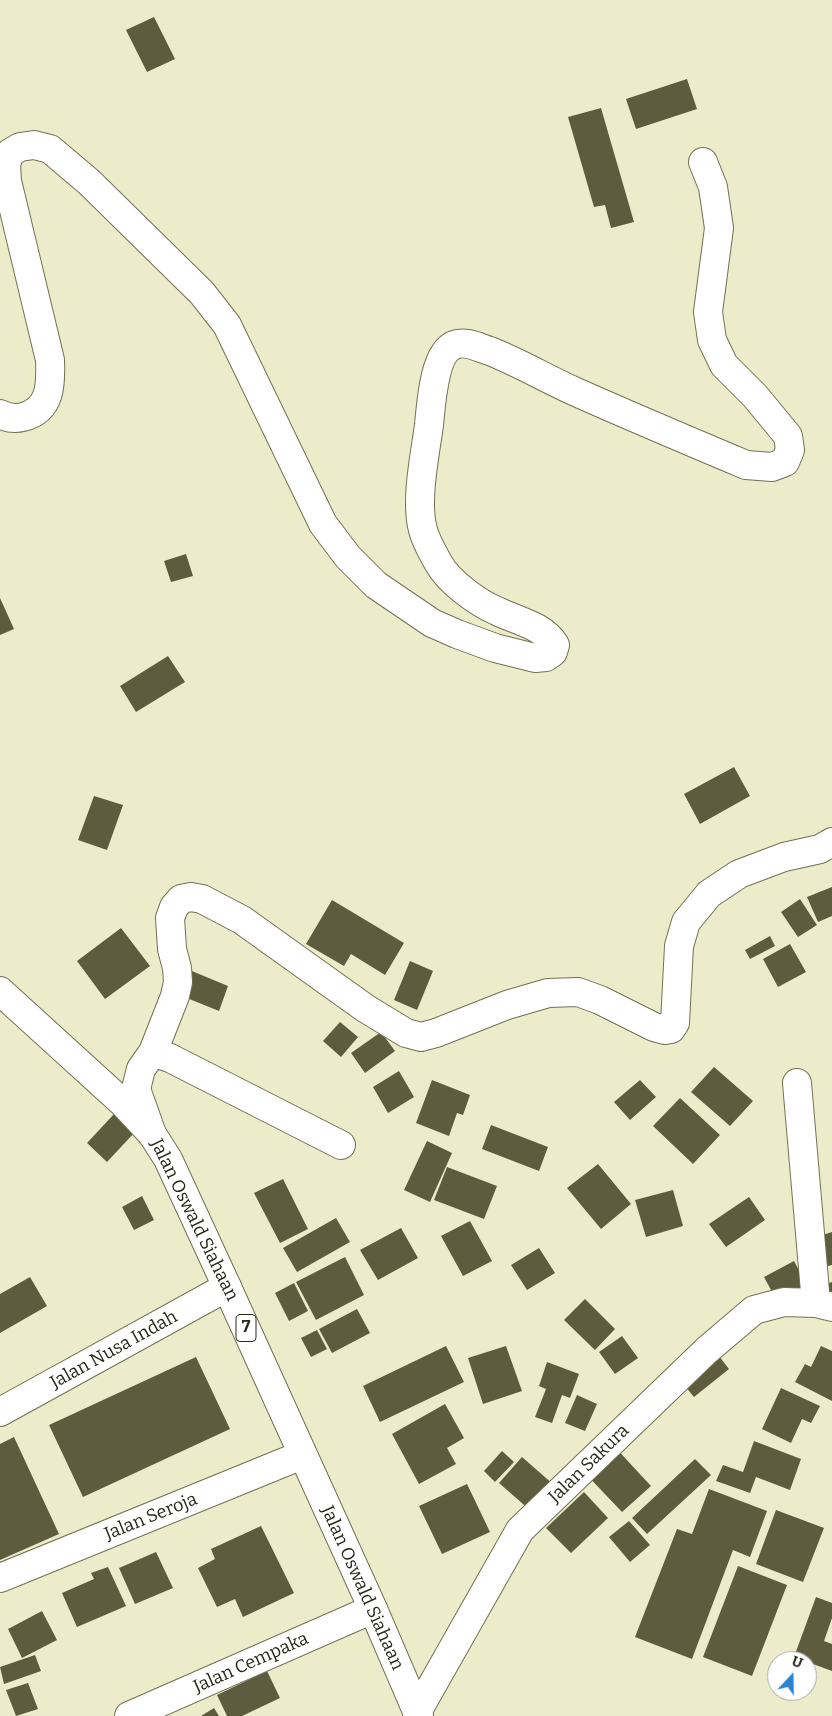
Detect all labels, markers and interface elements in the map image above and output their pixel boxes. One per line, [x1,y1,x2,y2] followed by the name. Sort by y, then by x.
[145,1135,243,1305] street label: Jalan Oswald Siahaan
[47,1306,181,1394] street label: Jalan Nusa Indah
[236,1315,256,1342] road number: 7
[544,1420,634,1508] street label: Jalan Sakura
[101,1489,201,1545] street label: Jalan Seroja
[316,1502,408,1674] street label: Jalan Oswald Siahaan
[190,1628,312,1698] street label: Jalan Cempaka
[767,1651,817,1701] north arrow
[789,1653,805,1672] text: U

